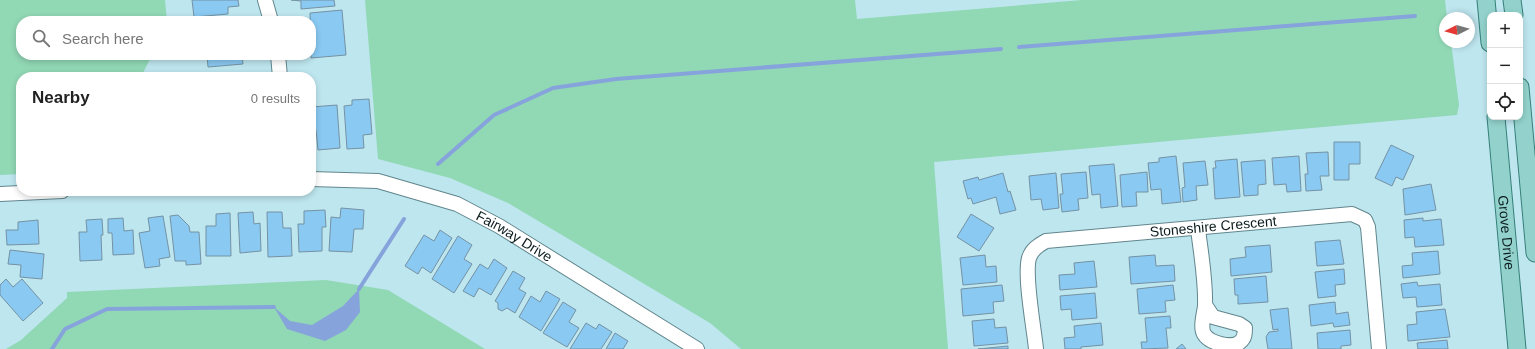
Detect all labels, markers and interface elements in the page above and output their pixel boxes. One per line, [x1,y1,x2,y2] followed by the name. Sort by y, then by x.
[1439,12,1475,48] north arrow
[1487,12,1523,120] map controls
[1487,12,1523,48] button: +
[16,16,316,60] search box
[30,27,52,49] icon: search
[62,30,144,47] text: Search here
[1487,48,1523,84] button: −
[1487,84,1523,120] button: locate
[32,88,90,107] text: Nearby
[251,91,300,106] text: 0 results
[1495,195,1518,271] street label: Grove Drive
[474,208,555,265] street label: Fairway Drive
[1149,213,1277,240] street label: Stoneshire Crescent

